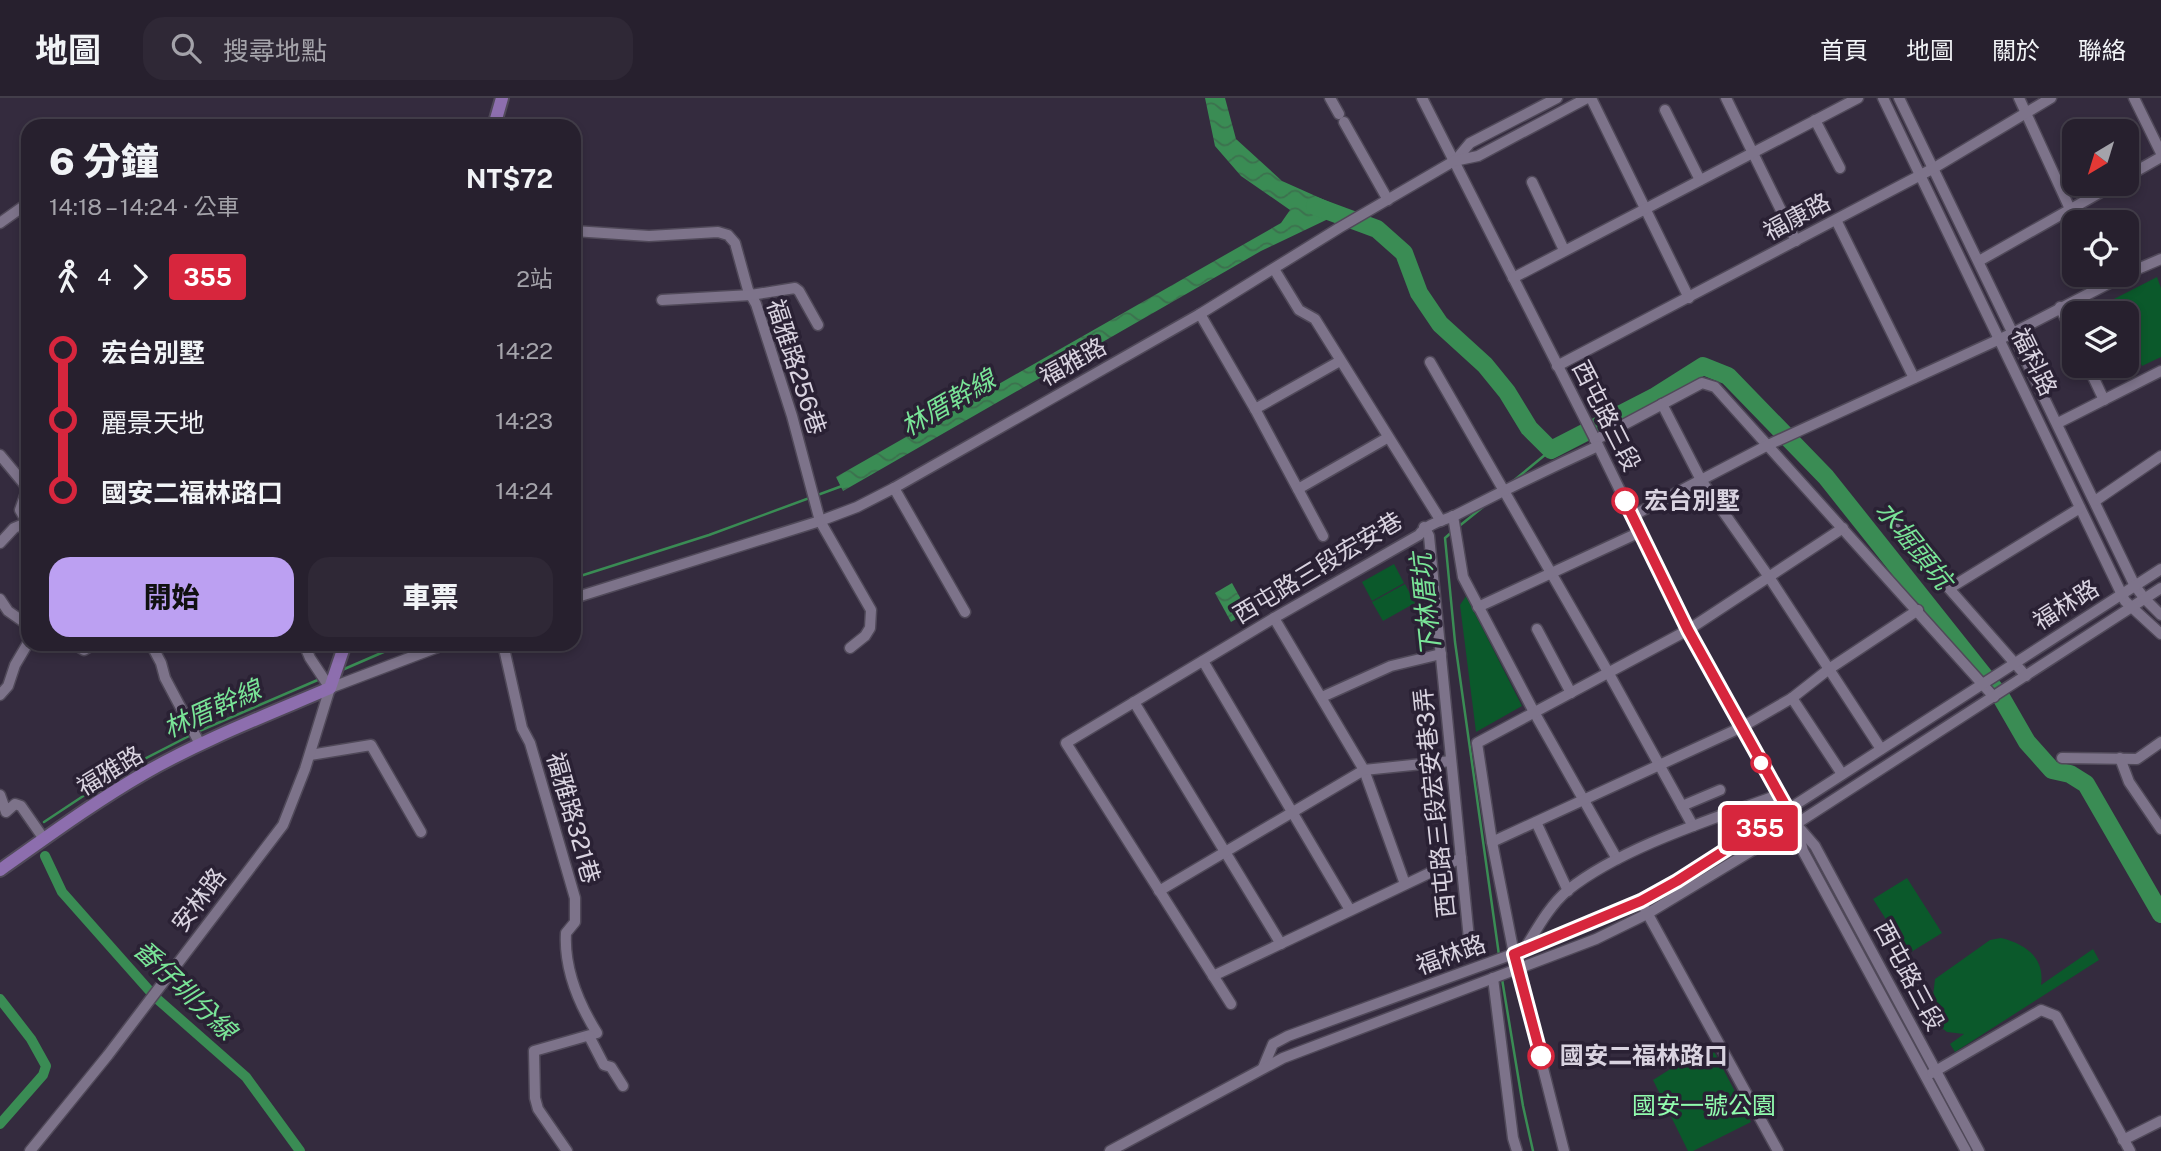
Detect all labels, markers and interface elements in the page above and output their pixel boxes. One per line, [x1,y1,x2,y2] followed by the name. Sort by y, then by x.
[143,17,633,80] search box
[167,29,205,67] icon: search
[35,31,101,69] text: 地圖
[223,35,327,66] text: 搜尋地點
[1820,36,1868,64] text: 首頁
[1906,36,1954,64] text: 地圖
[1992,36,2040,64] text: 關於
[2078,36,2126,64] text: 聯絡
[2062,119,2138,196] north arrow
[2062,119,2139,378] map controls
[49,139,159,184] text: 6 分鐘
[466,163,553,194] text: NT$72
[1758,187,1835,245] street label: 福康路
[49,193,240,220] text: 14:18 – 14:24 · 公車
[2062,210,2139,287] button: locate
[49,258,87,296] icon: walk
[121,258,159,296] icon: forward
[97,263,111,290] text: 4
[183,263,232,291] text: 355
[516,265,553,292] text: 2站
[762,295,832,438] street label: 福雅路256巷
[2062,301,2139,378] button: layers
[2007,323,2063,400] street label: 福科路
[1034,331,1111,391] street label: 福雅路
[101,337,205,368] text: 宏台別墅
[496,337,553,364] text: 14:22
[1567,356,1647,475] street label: 西屯路三段
[895,362,1003,442] water label: 林厝幹線
[101,407,205,438] text: 麗景天地
[495,407,553,434] text: 14:23
[101,477,283,508] text: 國安二福林路口
[495,477,553,504] text: 14:24
[1644,486,1740,514] place label: 宏台別墅
[1612,488,1638,514] marker: 宏台別墅
[1870,495,1962,598] water label: 水堀頭坑
[1228,506,1407,629] street label: 西屯路三段宏安巷
[1404,548,1446,658] water label: 下林厝坑
[49,557,294,637] button: 開始
[308,557,553,637] button: 車票
[2028,573,2103,635] street label: 福林路
[158,672,268,744] water label: 林厝幹線
[1408,687,1460,919] street label: 西屯路三段宏安巷3弄
[71,740,148,801] street label: 福雅路
[542,749,606,887] street label: 福雅路321巷
[1751,753,1771,773] unlabelled marker
[1720,805,1800,851] line badge: 355
[1736,814,1784,842] text: 355
[165,862,231,937] street label: 安林路
[1869,916,1950,1035] street label: 西屯路三段
[1412,929,1489,980] street label: 福林路
[128,933,245,1048] water label: 番仔圳分線
[1560,1041,1728,1069] place label: 國安二福林路口
[1528,1043,1554,1069] marker: 國安二福林路口
[1632,1091,1776,1119] park label: 國安一號公園

